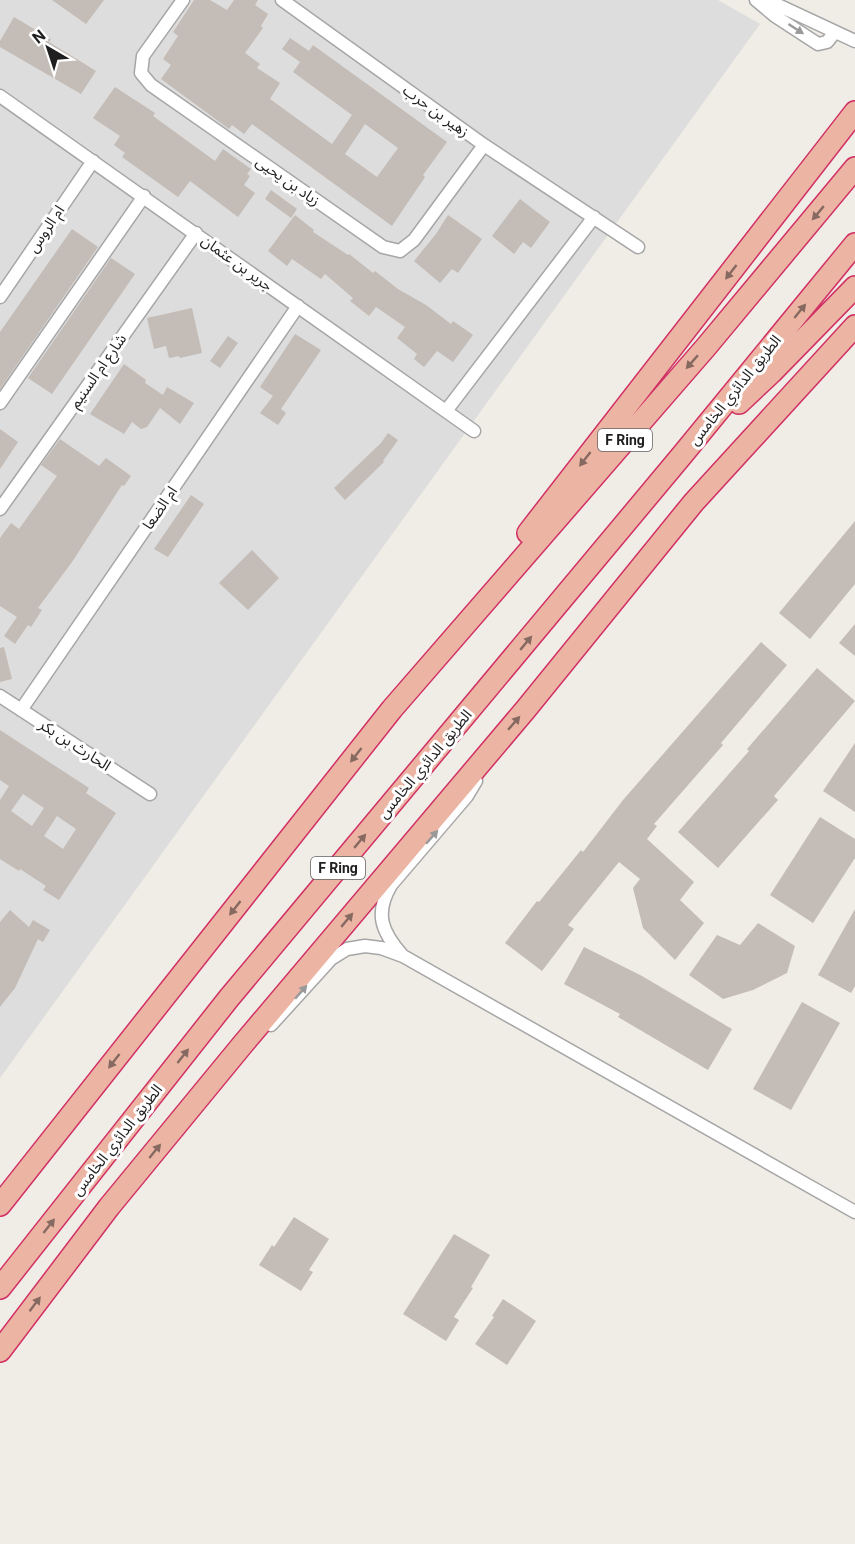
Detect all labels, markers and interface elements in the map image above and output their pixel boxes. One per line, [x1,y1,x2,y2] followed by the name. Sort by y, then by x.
[18,18,78,78] north arrow
[787,24,804,35] one-way arrow
[29,26,49,48] text: N
[399,81,473,141] street label: زهير بن حرب
[252,152,324,210] street label: زياد بن يحيى
[24,202,70,257] street label: ام الروس
[811,205,824,221] one-way arrow
[198,231,276,295] street label: جرير بن عثمان
[724,264,737,280] one-way arrow
[793,303,806,319] one-way arrow
[66,330,133,413] street label: شارع ام السنيم
[685,331,787,450] street label: الطريق الدائري الخامس
[686,354,699,369] one-way arrow
[598,429,652,451] road number: F Ring
[579,451,591,466] one-way arrow
[139,483,183,534] street label: ام الضعا
[519,636,532,651] one-way arrow
[374,706,478,824] street label: الطريق الدائري الخامس
[35,715,114,775] street label: الحارث بن بكر
[507,715,520,731] one-way arrow
[349,747,362,763] one-way arrow
[425,829,438,845] one-way arrow
[354,833,367,849] one-way arrow
[311,857,365,879] road number: F Ring
[229,900,242,916] one-way arrow
[340,913,353,928] one-way arrow
[295,984,308,1000] one-way arrow
[177,1048,190,1064] one-way arrow
[108,1053,121,1069] one-way arrow
[68,1081,168,1201] street label: الطريق الدائري الخامس
[149,1143,162,1159] one-way arrow
[43,1218,55,1233] one-way arrow
[29,1297,41,1313] one-way arrow

